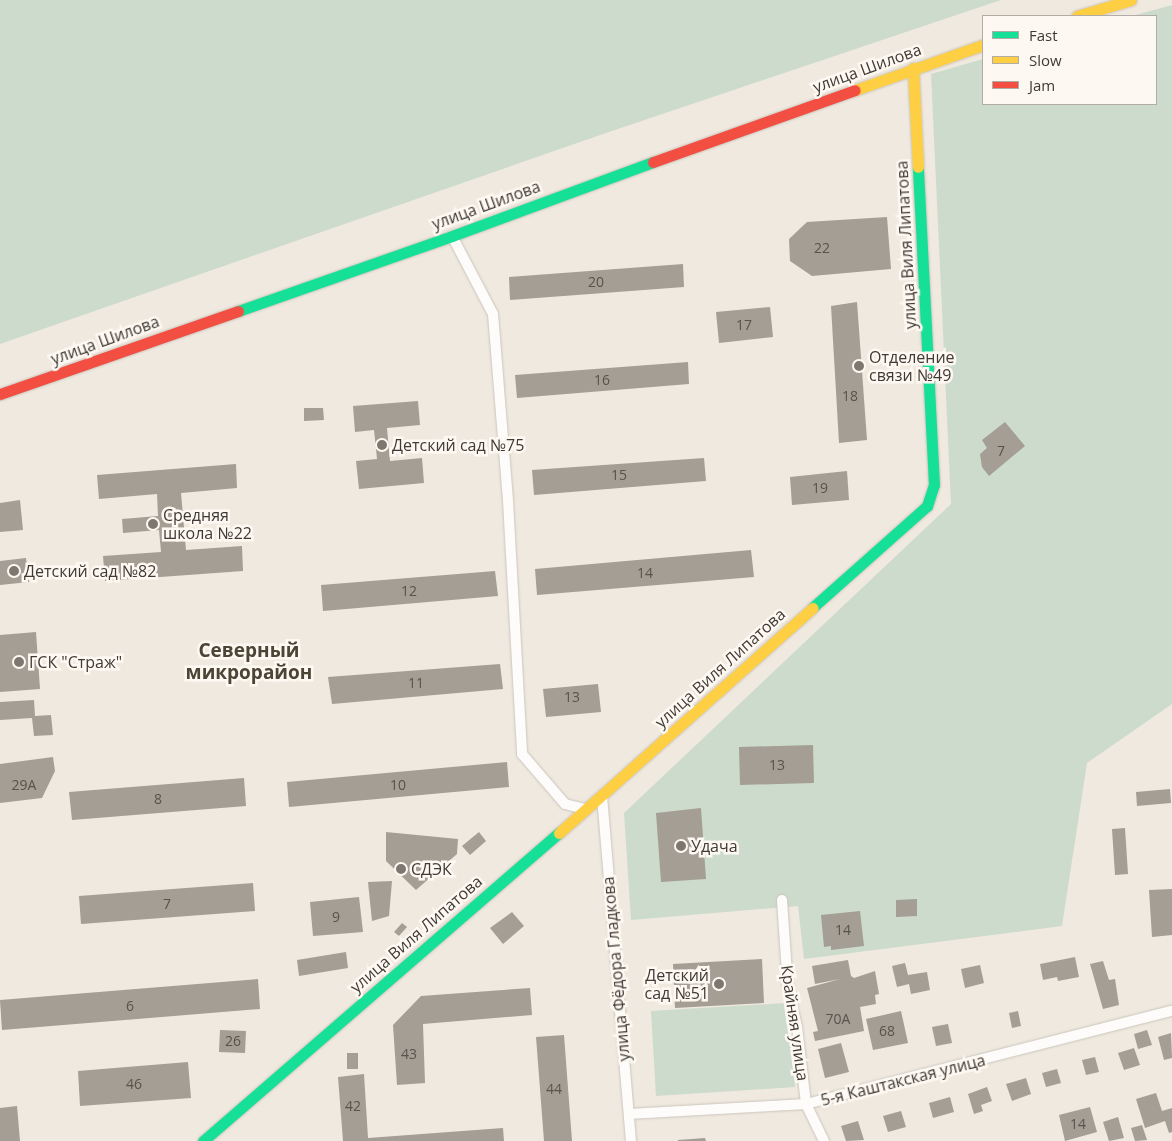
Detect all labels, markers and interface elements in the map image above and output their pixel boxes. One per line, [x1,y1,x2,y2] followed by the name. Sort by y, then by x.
[982,15,1157,105] legend
[1029,25,1058,45] text: Fast
[810,39,924,97] street label: улица Шилова
[1029,50,1062,70] text: Slow
[1029,75,1055,95] text: Jam
[892,160,920,330] street label: улица Виля Липатова
[429,176,543,234] street label: улица Шилова
[814,240,830,256] house number: 22
[588,274,604,290] house number: 20
[48,311,162,369] street label: улица Шилова
[736,317,752,333] house number: 17
[869,347,955,385] place label: Отделение связи №49
[853,360,865,372] marker: Отделение связи №49
[594,372,610,388] house number: 16
[842,388,858,404] house number: 18
[392,435,524,455] place label: Детский сад №75
[376,439,388,451] marker: Детский сад №75
[997,443,1005,459] house number: 7
[611,467,627,483] house number: 15
[812,480,828,496] house number: 19
[163,505,252,543] place label: Средняя школа №22
[147,518,159,530] marker: Средняя школа №22
[24,561,156,581] place label: Детский сад №82
[8,565,20,577] marker: Детский сад №82
[637,565,653,581] house number: 14
[401,583,417,599] house number: 12
[651,604,789,732] street label: улица Виля Липатова
[186,640,312,684] district label: Северный микрорайон
[29,652,122,672] place label: ГСК "Страж"
[13,656,25,668] marker: ГСК "Страж"
[408,675,424,691] house number: 11
[564,689,580,705] house number: 13
[769,757,785,773] house number: 13
[12,777,36,793] house number: 29А
[390,777,406,793] house number: 10
[154,791,162,807] house number: 8
[691,836,738,856] place label: Удача
[675,840,687,852] marker: Удача
[411,859,452,879] place label: СДЭК
[395,863,407,875] marker: СДЭК
[346,871,486,997] street label: улица Виля Липатова
[598,876,634,1062] street label: улица Фёдора Гладкова
[163,896,171,912] house number: 7
[332,909,340,925] house number: 9
[835,922,851,938] house number: 14
[777,964,813,1082] street label: Крайняя улица
[644,965,709,1003] place label: Детский сад №51
[713,978,725,990] marker: Детский сад №51
[126,998,134,1014] house number: 6
[826,1011,850,1027] house number: 70А
[879,1023,895,1039] house number: 68
[225,1033,241,1049] house number: 26
[401,1046,417,1062] house number: 43
[819,1050,987,1110] street label: 5-я Каштакская улица
[126,1076,142,1092] house number: 46
[546,1081,562,1097] house number: 44
[345,1098,361,1114] house number: 42
[1070,1116,1086,1132] house number: 14

